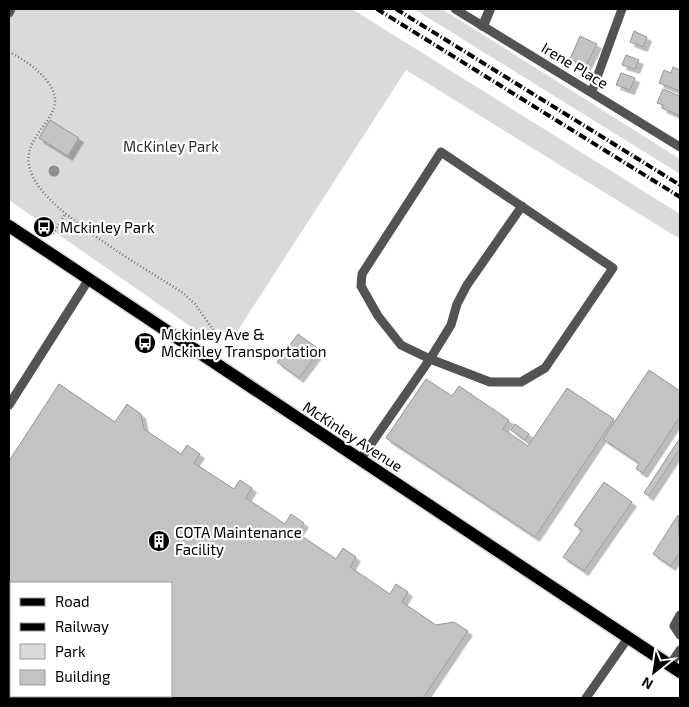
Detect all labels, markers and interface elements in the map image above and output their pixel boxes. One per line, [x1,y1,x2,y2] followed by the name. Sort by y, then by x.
[538,38,612,92] street label: Irene Place
[123,137,219,155] park label: McKinley Park
[32,215,56,239] bus stop icon: Mckinley Park
[60,218,155,236] place label: Mckinley Park
[161,325,326,360] place label: Mckinley Ave & Mckinley Transportation
[133,331,157,355] bus stop icon: Mckinley Ave & Mckinley Transportation
[300,397,406,475] street label: McKinley Avenue
[175,523,302,558] place label: COTA Maintenance Facility
[147,529,171,553] building icon: COTA Maintenance Facility
[10,582,172,697] legend
[55,592,90,610] text: Road
[55,617,109,635] text: Railway
[55,642,86,660] text: Park
[629,647,679,697] north arrow
[55,667,111,685] text: Building
[639,674,656,694] text: N

